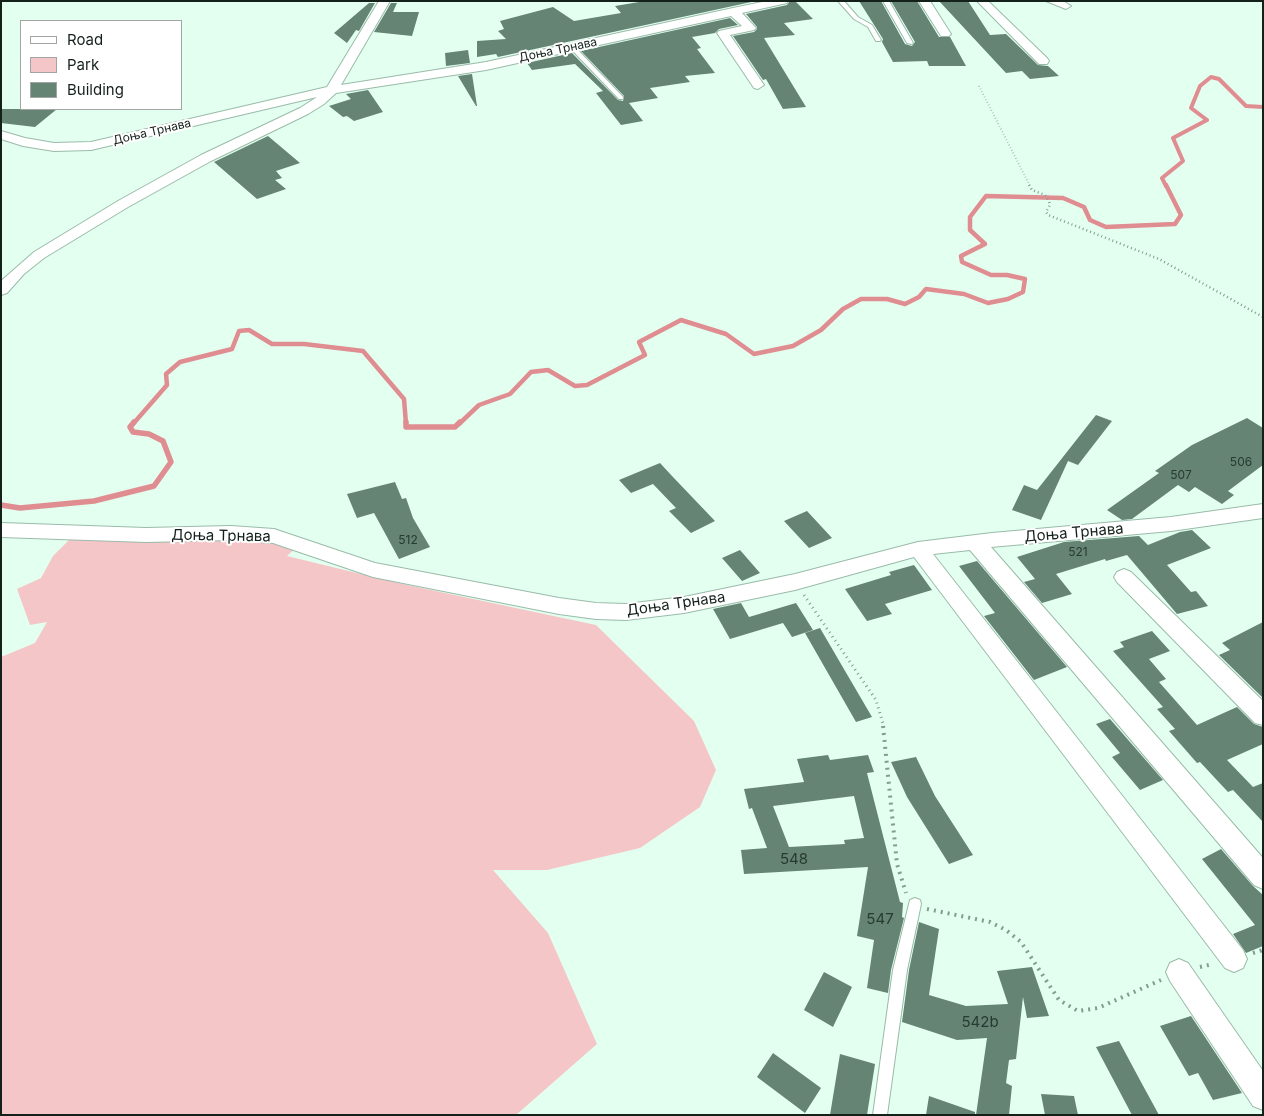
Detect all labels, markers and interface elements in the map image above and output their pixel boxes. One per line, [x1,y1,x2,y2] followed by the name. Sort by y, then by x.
[20,20,182,110] legend
[67,30,103,49] text: Road
[518,35,598,65] street label: Доња Трнава
[67,55,99,74] text: Park
[67,80,124,99] text: Building
[112,116,192,148] street label: Доња Трнава
[1230,455,1252,469] house number: 506
[1170,468,1192,482] house number: 507
[1024,520,1124,546] street label: Доња Трнава
[171,526,271,546] street label: Доња Трнава
[398,533,418,547] house number: 512
[1068,545,1088,559] house number: 521
[625,588,727,620] street label: Доња Трнава
[780,850,808,868] house number: 548
[866,910,894,928] house number: 547
[961,1013,999,1031] house number: 542b

